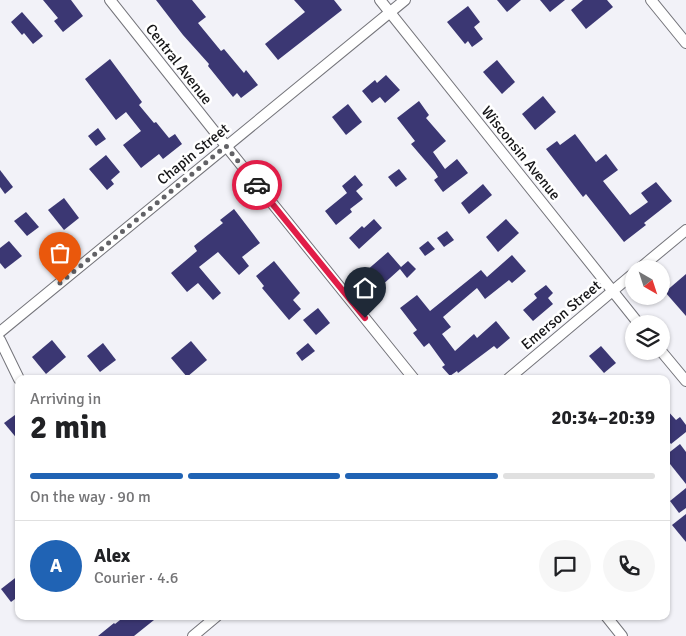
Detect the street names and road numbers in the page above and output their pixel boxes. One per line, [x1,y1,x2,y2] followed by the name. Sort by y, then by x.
[142,20,216,108] street label: Central Avenue
[478,102,564,204] street label: Wisconsin Avenue
[153,120,233,188] street label: Chapin Street
[518,276,604,354] street label: Emerson Street

